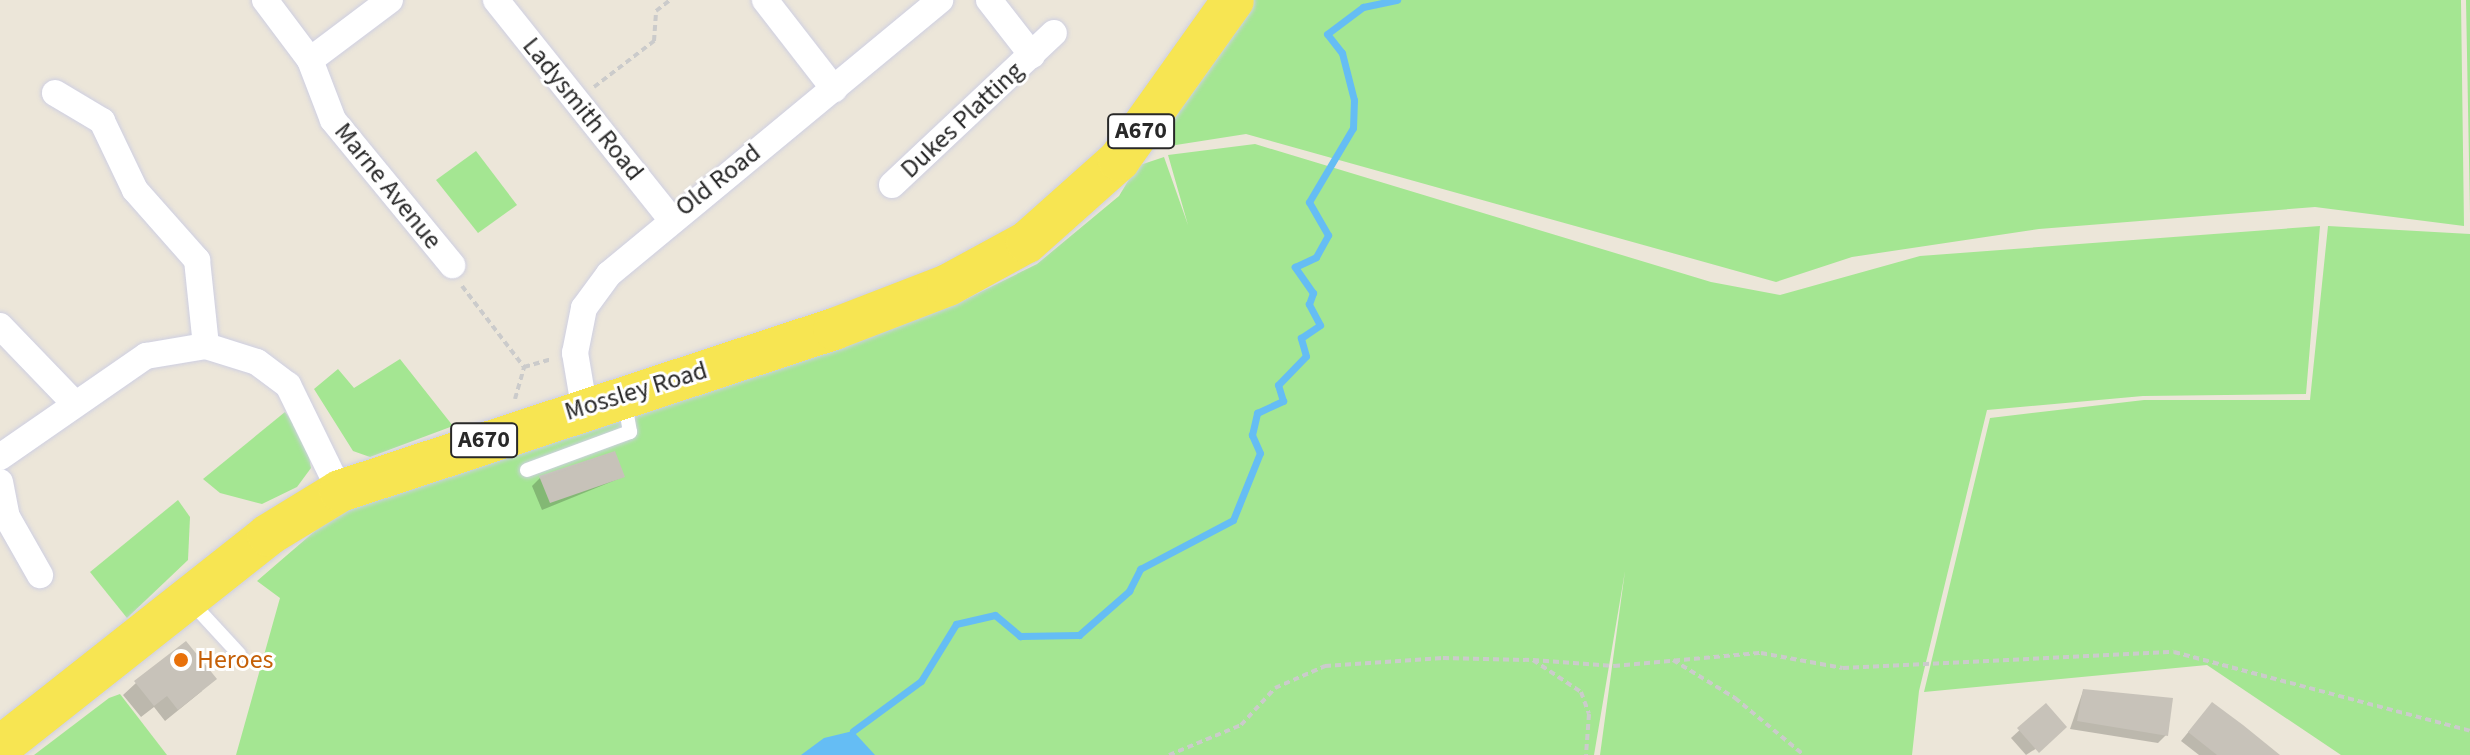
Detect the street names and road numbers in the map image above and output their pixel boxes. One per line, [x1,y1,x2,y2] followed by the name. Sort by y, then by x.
[516,31,650,187] street label: Ladysmith Road
[894,55,1030,185] street label: Dukes Platting
[1107,111,1175,151] road number: A670
[328,117,448,255] street label: Marne Avenue
[669,137,767,223] street label: Old Road
[561,355,711,427] street label: Mossley Road
[450,420,518,460] road number: A670

